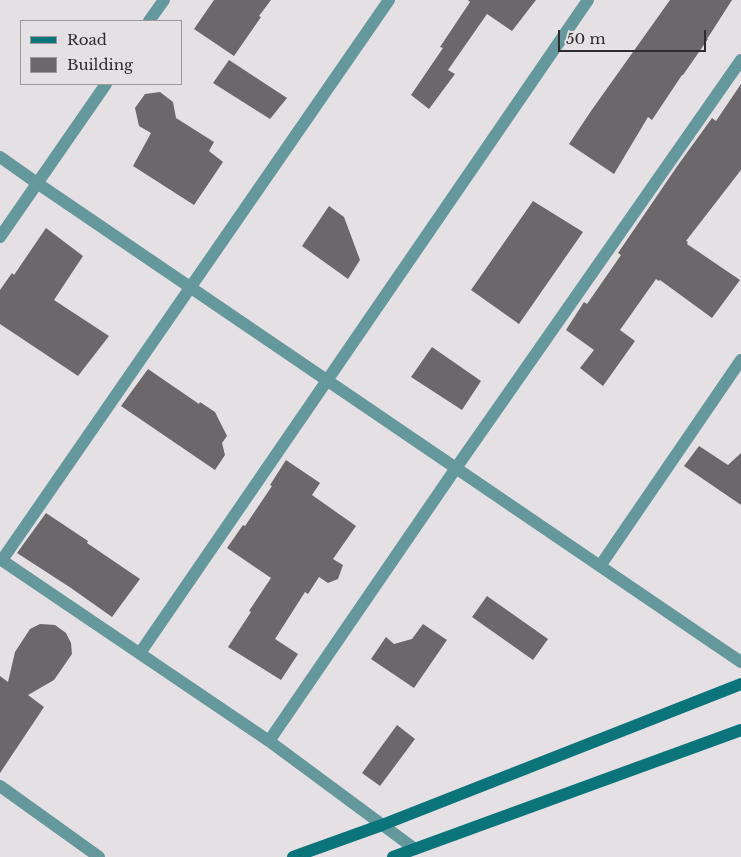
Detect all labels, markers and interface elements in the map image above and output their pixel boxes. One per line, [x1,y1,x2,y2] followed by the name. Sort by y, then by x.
[20,20,182,85] legend
[561,20,708,52] scale bar
[566,29,606,48] text: 50 m
[67,30,107,49] text: Road
[67,55,133,74] text: Building

